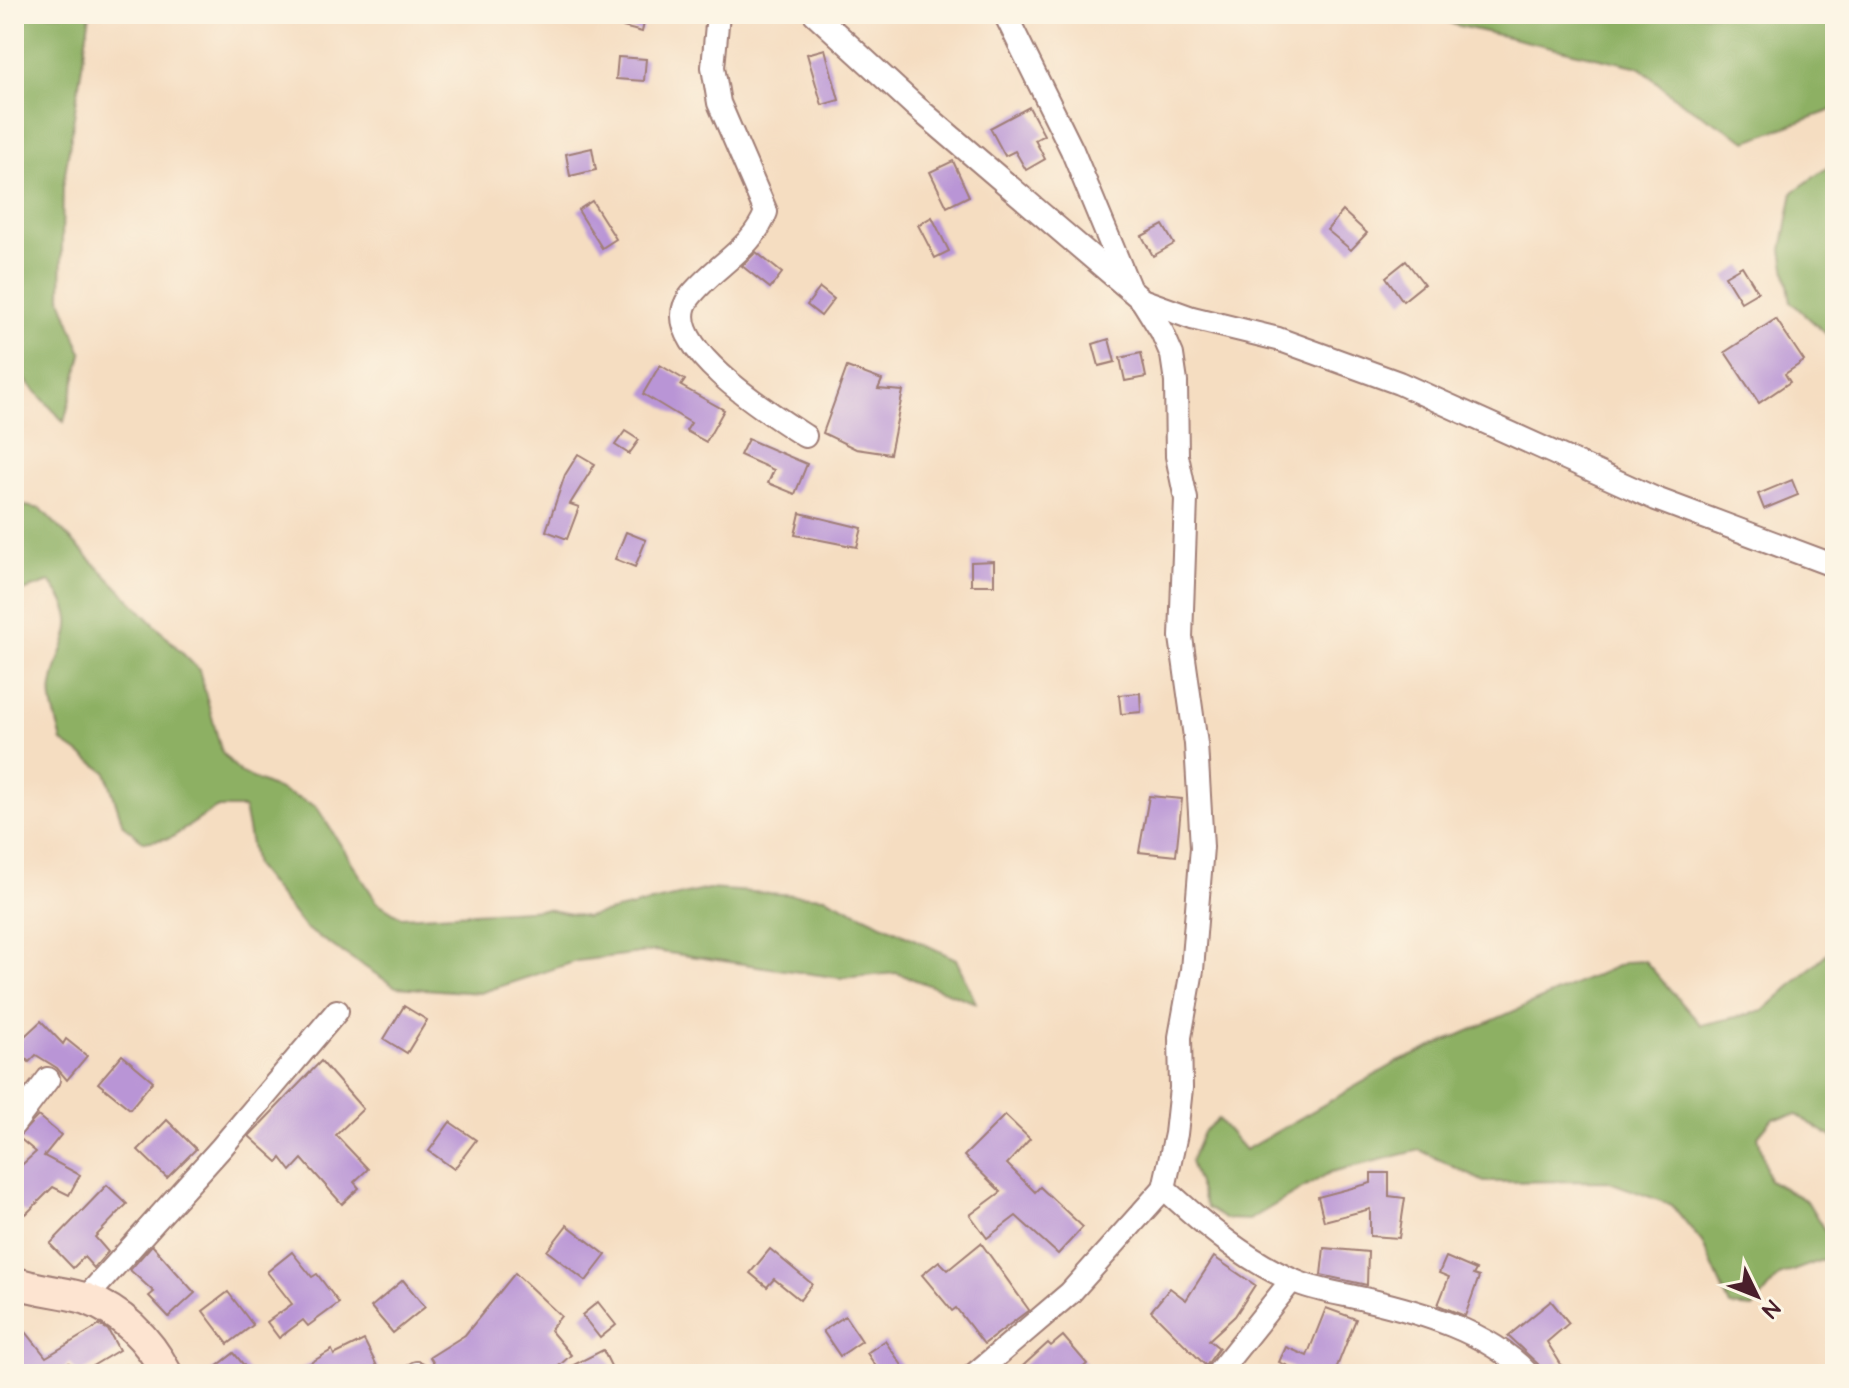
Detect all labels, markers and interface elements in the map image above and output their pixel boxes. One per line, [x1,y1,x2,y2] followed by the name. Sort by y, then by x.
[1717,1256,1797,1336] north arrow
[1754,1293,1787,1324] text: N

